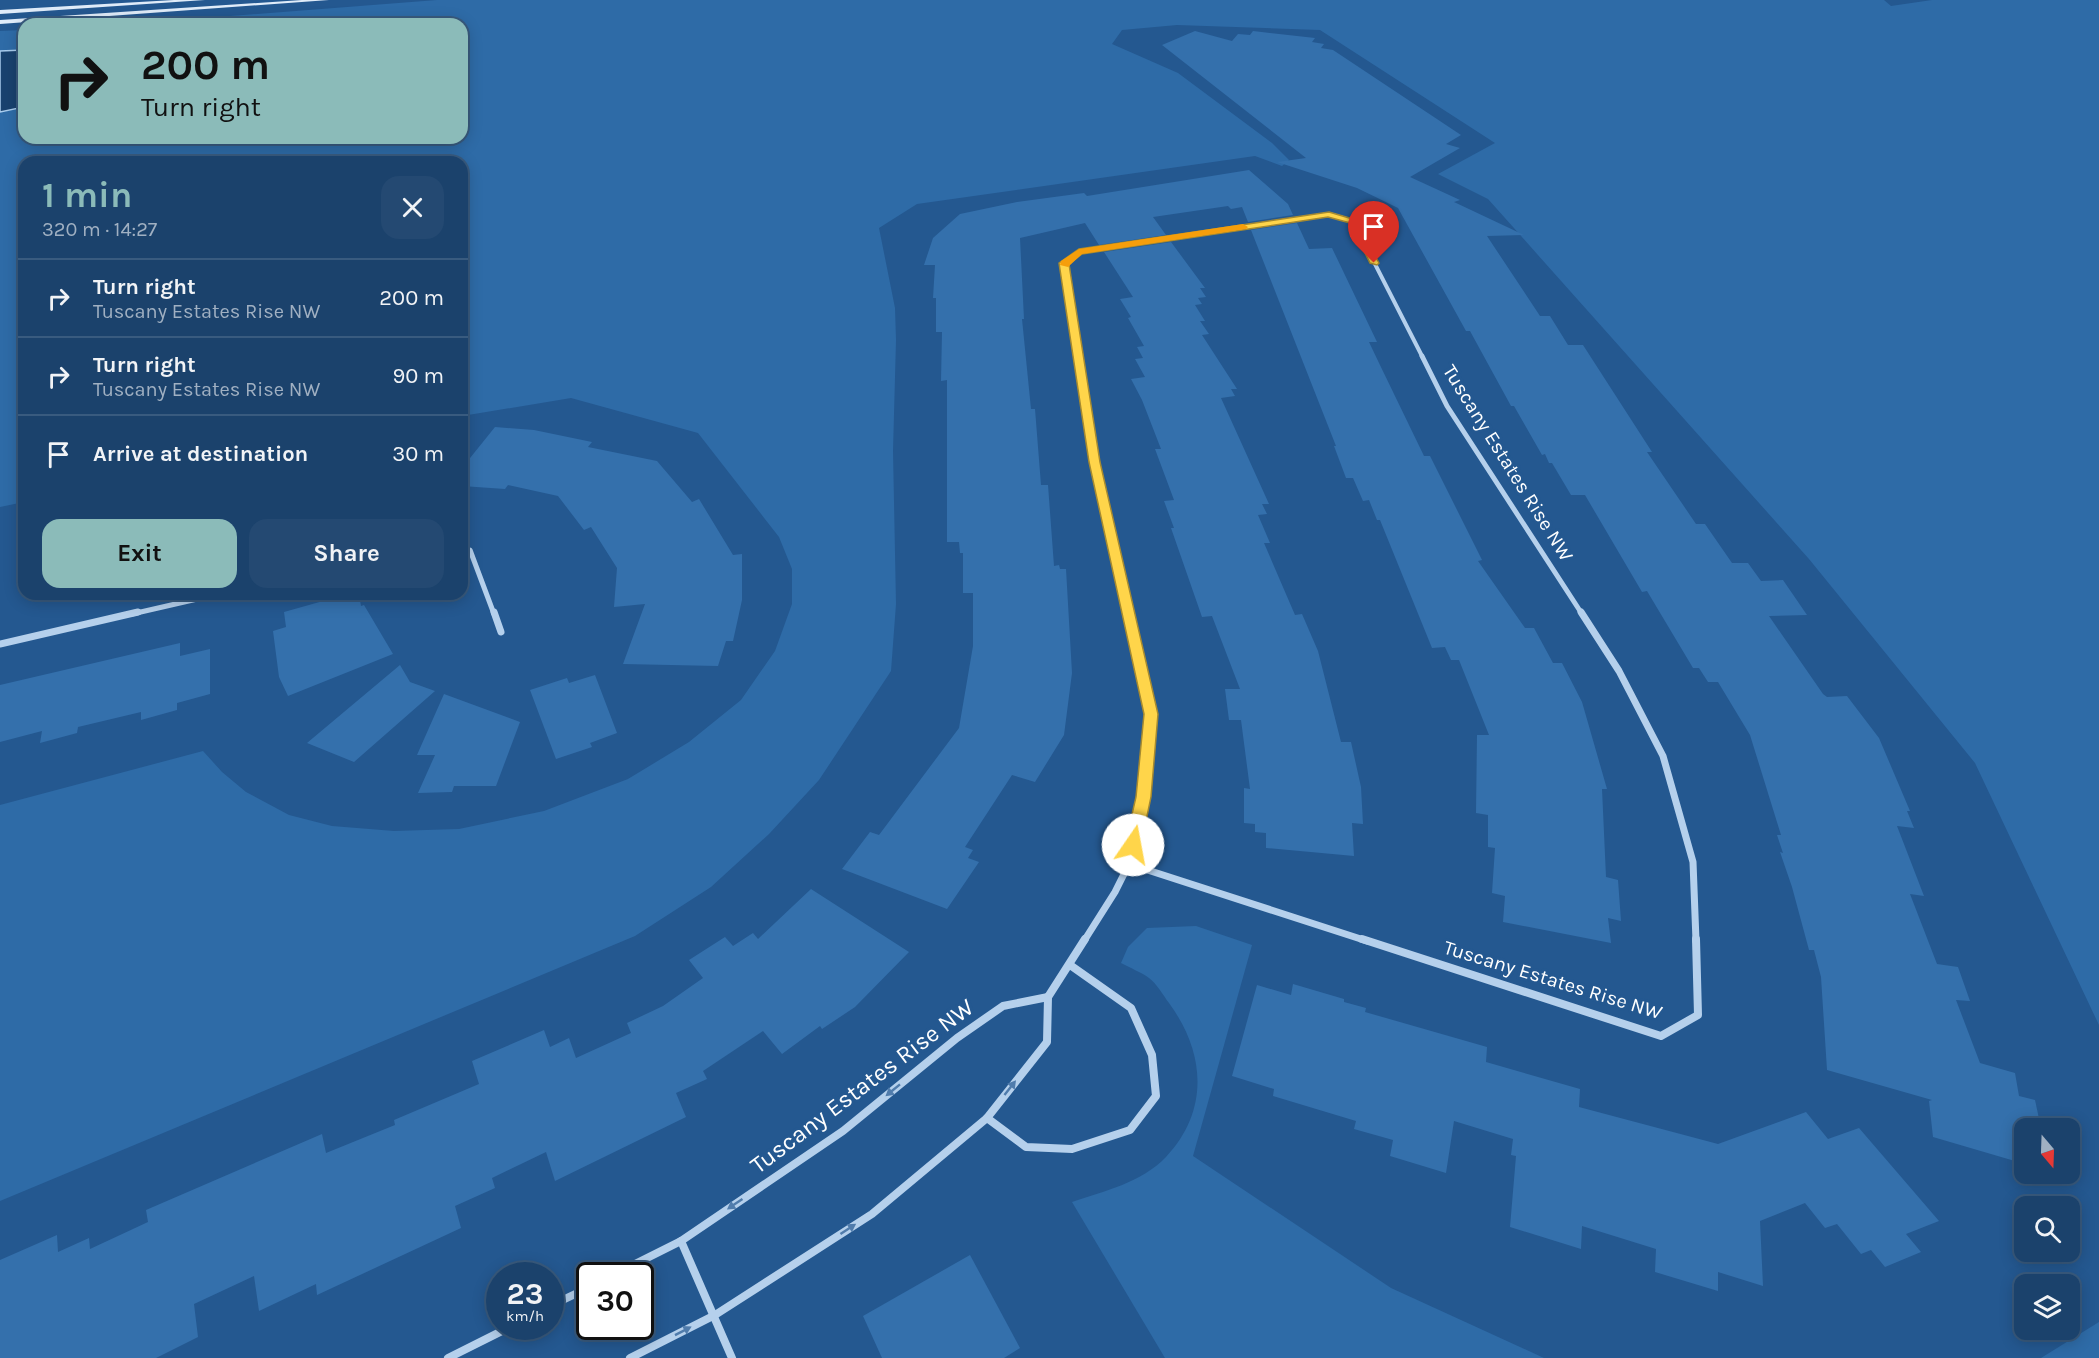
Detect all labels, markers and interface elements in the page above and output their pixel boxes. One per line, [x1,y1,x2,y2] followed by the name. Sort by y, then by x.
[141,40,270,90] text: 200 m
[42,42,120,120] icon: right
[141,91,261,123] text: Turn right
[42,174,132,216] text: 1 min
[381,176,444,239] button: close
[1348,201,1399,263] pin
[1357,210,1390,243] icon: arrive
[42,218,157,241] text: 320 m · 14:27
[93,274,196,300] text: Turn right
[42,282,75,315] icon: right
[379,285,444,311] text: 200 m
[93,300,320,323] text: Tuscany Estates Rise NW
[93,352,196,378] text: Turn right
[42,360,75,393] icon: right
[1438,361,1578,566] street label: Tuscany Estates Rise NW
[392,363,444,389] text: 90 m
[93,378,320,401] text: Tuscany Estates Rise NW
[42,438,75,471] icon: arrive
[93,441,308,467] text: Arrive at destination
[392,441,444,467] text: 30 m
[42,519,237,588] button: Exit
[249,519,444,588] button: Share
[1101,813,1165,877] position arrow
[1441,936,1665,1024] street label: Tuscany Estates Rise NW
[745,992,980,1179] street label: Tuscany Estates Rise NW
[1004,1080,1017,1096] one-way arrow
[886,1083,901,1096] one-way arrow
[2014,1118,2080,1184] north arrow
[2014,1118,2080,1340] map controls
[2014,1196,2080,1262] button: search
[728,1198,744,1210] one-way arrow
[840,1223,856,1234] one-way arrow
[576,1262,654,1340] speed limit sign: 30
[2014,1274,2080,1340] button: layers
[507,1276,543,1312] text: 23
[506,1307,544,1325] text: km/h
[674,1327,691,1336] one-way arrow

